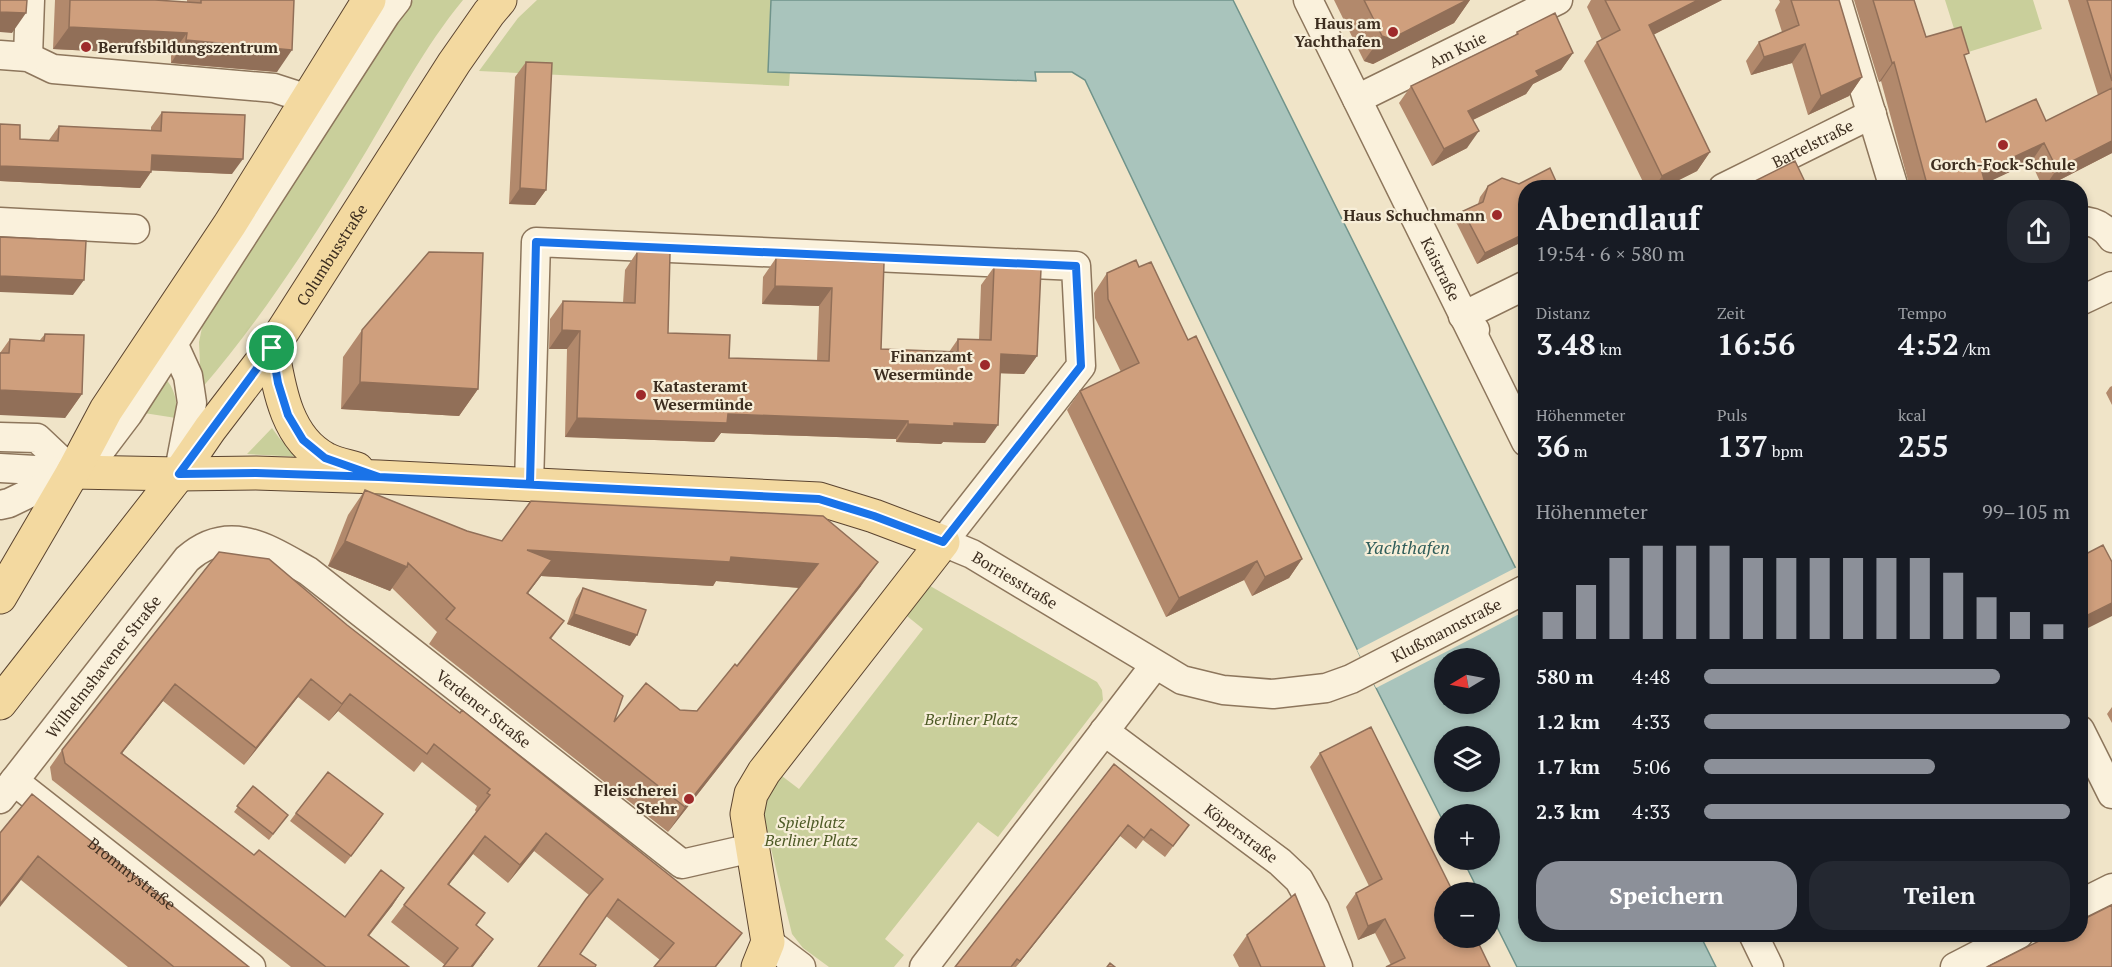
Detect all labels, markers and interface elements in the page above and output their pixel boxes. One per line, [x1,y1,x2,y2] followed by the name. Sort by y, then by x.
[1294,12,1382,52] place label: Haus am Yachthafen
[1386,25,1400,39] marker: Haus am Yachthafen
[1425,26,1490,73] street label: Am Knie
[98,36,278,58] place label: Berufsbildungszentrum
[79,40,93,54] marker: Berufsbildungszentrum
[1768,114,1857,173] street label: Bartelstraße
[1996,138,2010,152] marker: Gorch-Fock-Schule
[1931,153,2076,175] place label: Gorch-Fock-Schule
[1536,196,1700,239] text: Abendlauf
[291,200,372,310] street label: Columbusstraße
[2007,200,2070,263] button: share
[1343,204,1486,226] place label: Haus Schuchmann
[1490,208,1504,222] marker: Haus Schuchmann
[1416,233,1466,305] street label: Kaistraße
[1536,240,1685,267] text: 19:54 · 6 × 580 m
[1536,302,1590,324] text: Distanz
[1717,302,1745,324] text: Zeit
[1898,302,1947,324] text: Tempo
[246,322,297,373] pin
[1536,324,1596,364] text: 3.48
[1717,324,1795,364] text: 16:56
[1898,324,1959,364] text: 4:52
[255,331,288,364] icon: arrive
[1596,338,1622,360] text: km
[1959,338,1991,360] text: /km
[873,345,974,385] place label: Finanzamt Wesermünde
[978,358,992,372] marker: Finanzamt Wesermünde
[653,375,753,415] place label: Katasteramt Wesermünde
[634,388,648,402] marker: Katasteramt Wesermünde
[1536,404,1625,426] text: Höhenmeter
[1717,404,1747,426] text: Puls
[1898,404,1926,426] text: kcal
[1536,426,1570,466] text: 36
[1717,426,1768,466] text: 137
[1898,426,1949,466] text: 255
[1570,440,1588,462] text: m
[1768,440,1803,462] text: bpm
[1536,498,1648,525] text: Höhenmeter
[1982,498,2070,525] text: 99–105 m
[1364,535,1450,559] water label: Yachthafen
[968,546,1062,614] street label: Borriesstraße
[41,590,166,743] street label: Wilhelmshavener Straße
[1387,593,1505,667] street label: Klußmannstraße
[1434,648,1500,714] north arrow
[1434,648,1500,948] map controls
[1536,663,1594,690] text: 580 m
[1632,663,1671,690] text: 4:48
[431,664,536,753] street label: Verdener Straße
[924,708,1018,730] park label: Berliner Platz
[1536,708,1600,735] text: 1.2 km
[1632,708,1671,735] text: 4:33
[1434,726,1500,792] button: layers
[1536,753,1600,780] text: 1.7 km
[1632,753,1671,780] text: 5:06
[594,779,677,819] place label: Fleischerei Stehr
[682,792,696,806] marker: Fleischerei Stehr
[1200,798,1283,868] street label: Köperstraße
[1536,798,1600,825] text: 2.3 km
[1632,798,1671,825] text: 4:33
[1434,804,1500,870] button: +
[764,811,858,851] park label: Spielplatz Berliner Platz
[84,832,180,915] street label: Brommystraße
[1536,861,1797,930] button: Speichern
[1809,861,2070,930] button: Teilen
[1434,882,1500,948] button: −

